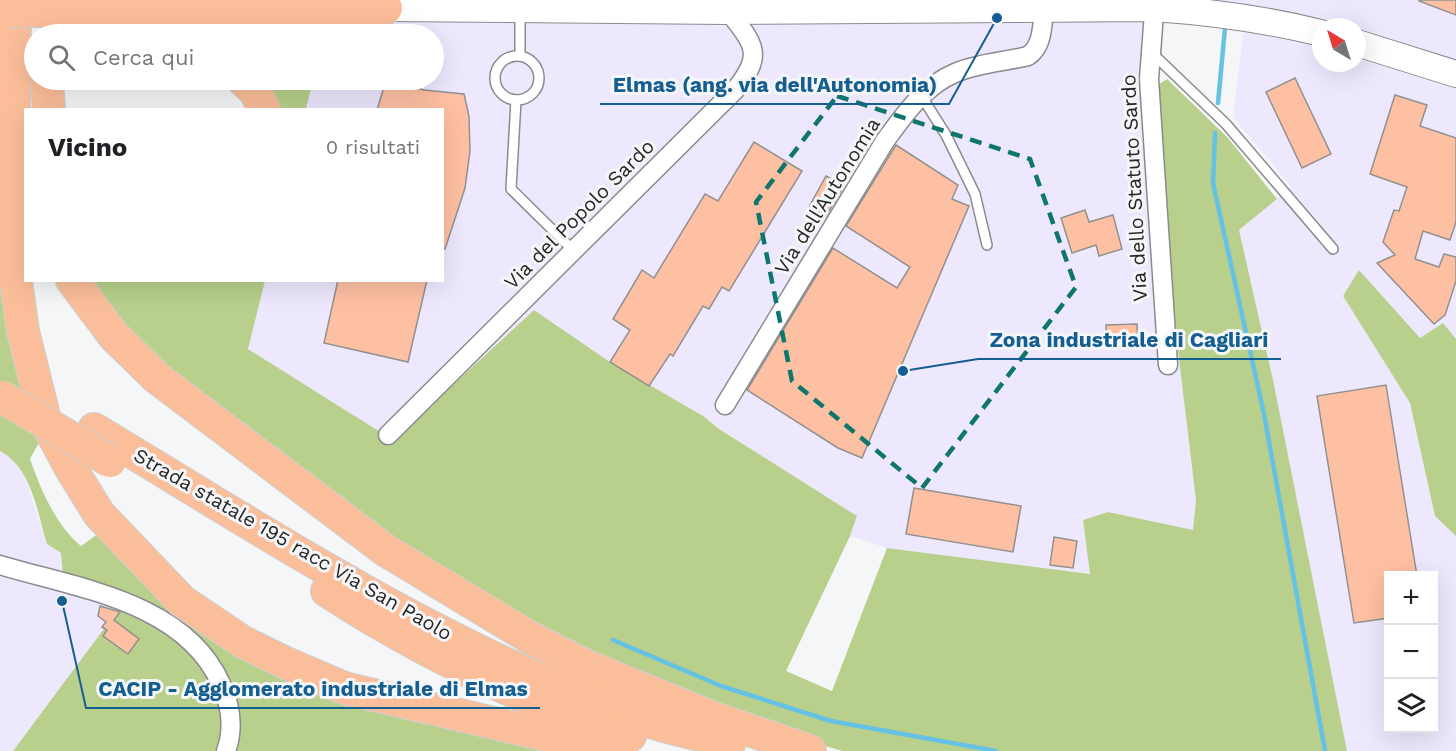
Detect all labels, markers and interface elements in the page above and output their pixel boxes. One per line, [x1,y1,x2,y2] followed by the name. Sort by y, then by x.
[1312,18,1366,72] north arrow
[24,24,444,90] search box
[45,41,78,74] icon: search
[93,45,194,70] text: Cerca qui
[600,65,949,104] callout: Elmas (ang. via dell'Autonomia)
[613,72,937,97] text: Elmas (ang. via dell'Autonomia)
[1116,74,1152,302] street label: Via dello Statuto Sardo
[769,113,885,279] street label: Via dell'Autonomia
[48,132,127,162] text: Vicino
[499,134,659,294] street label: Via del Popolo Sardo
[326,135,420,159] text: 0 risultati
[978,320,1281,359] callout: Zona industriale di Cagliari
[990,327,1268,352] text: Zona industriale di Cagliari
[130,443,456,645] street label: Strada statale 195 racc Via San Paolo
[1384,571,1438,733] map controls
[1384,571,1438,625] button: +
[1384,625,1438,679] button: −
[86,669,540,708] callout: CACIP - Agglomerato industriale di Elmas
[98,676,528,701] text: CACIP - Agglomerato industriale di Elmas
[1384,679,1438,733] button: layers

